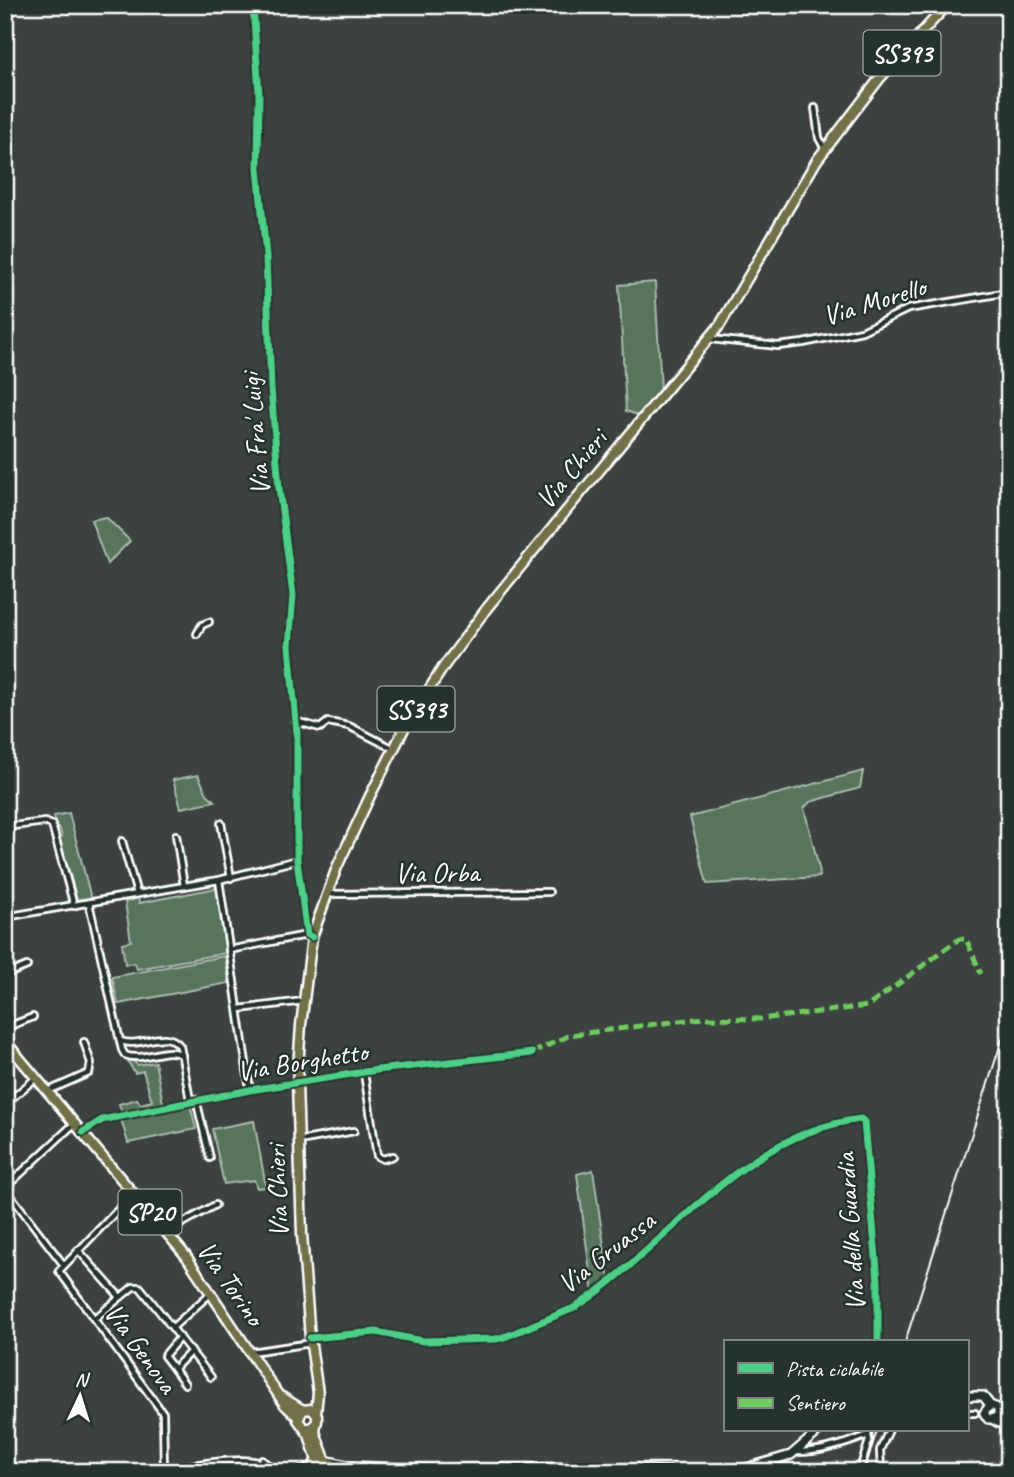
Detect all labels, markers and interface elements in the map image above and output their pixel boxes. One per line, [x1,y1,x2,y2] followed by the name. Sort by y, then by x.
[864,30,940,76] road number: SS393
[818,268,933,333] street label: Via Morello
[232,367,278,497] street label: Via Fra' Luigi
[528,419,617,516] street label: Via Chieri
[378,687,454,732] road number: SS393
[395,855,482,890] street label: Via Orba
[234,1033,373,1089] street label: Via Borghetto
[258,1140,296,1238] street label: Via Chieri
[827,1150,873,1312] street label: Via della Guardia
[118,1190,182,1234] road number: SP20
[550,1202,663,1301] street label: Via Gruassa
[189,1234,274,1335] street label: Via Torino
[97,1296,186,1401] street label: Via Genova
[724,1340,968,1432] legend
[786,1356,884,1382] text: Pista ciclabile
[46,1362,116,1432] north arrow
[74,1368,91,1393] text: N
[786,1390,846,1416] text: Sentiero

